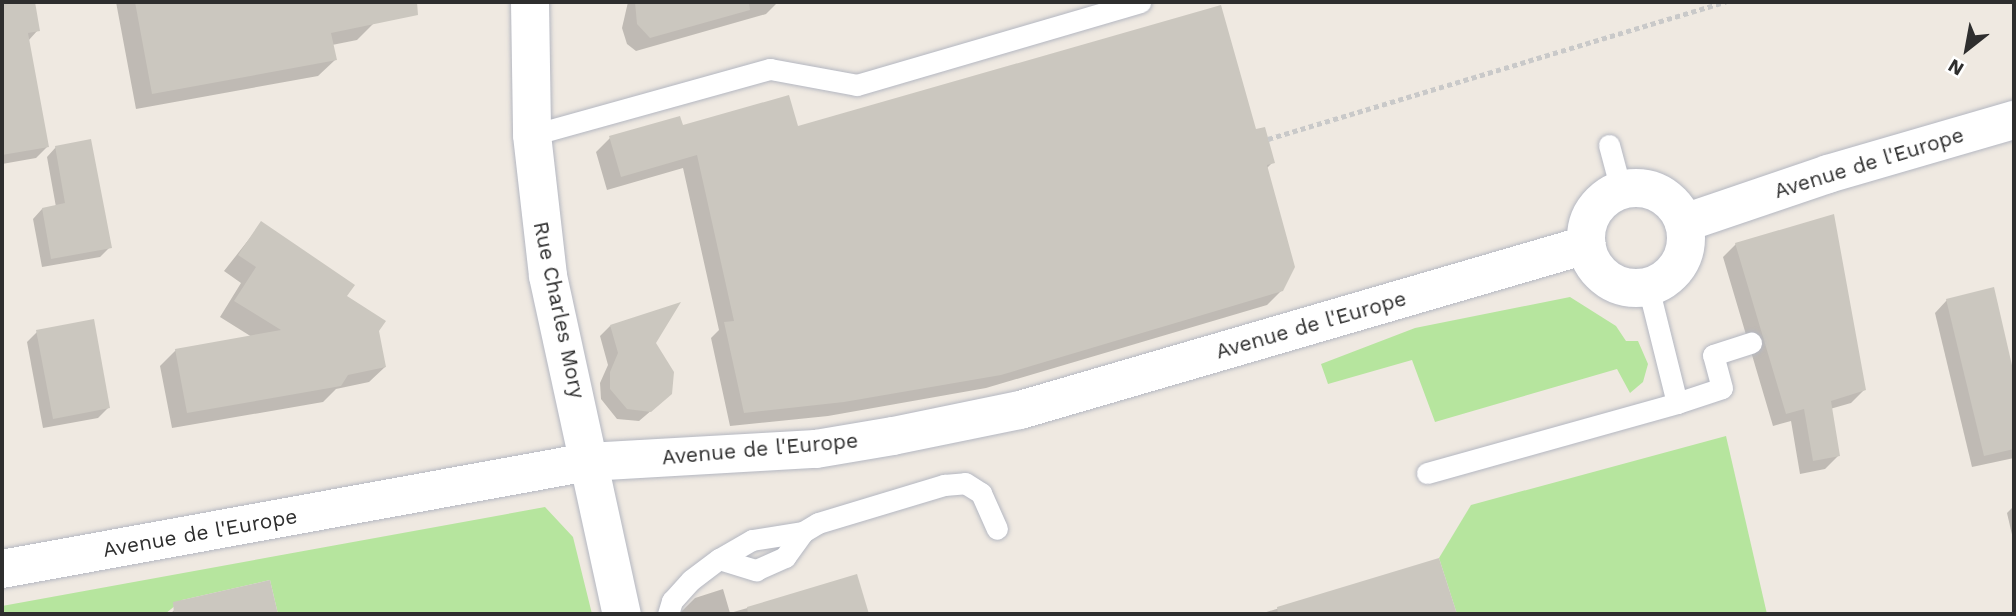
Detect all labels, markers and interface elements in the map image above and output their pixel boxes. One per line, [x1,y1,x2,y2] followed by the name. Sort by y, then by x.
[1932,14,2002,84] north arrow
[1944,54,1968,81] text: N
[1771,122,1967,204] street label: Avenue de l'Europe
[528,219,590,401] street label: Rue Charles Mory
[1213,286,1409,364] street label: Avenue de l'Europe
[661,428,859,470] street label: Avenue de l'Europe
[101,503,299,563] street label: Avenue de l'Europe

